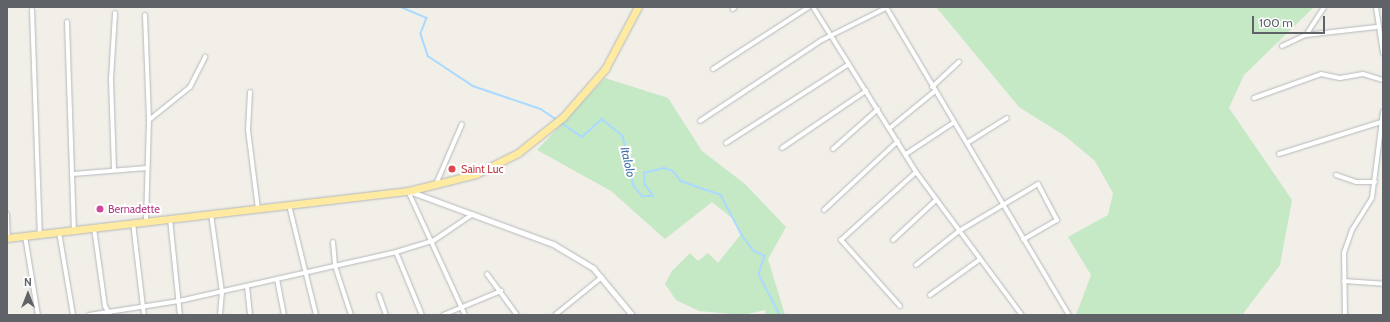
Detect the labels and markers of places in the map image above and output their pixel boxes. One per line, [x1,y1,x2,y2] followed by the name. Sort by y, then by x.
[461,162,503,176] place label: Saint Luc
[446,163,458,175] marker: Saint Luc
[108,202,160,216] place label: Bernadette
[95,204,105,214] marker: Bernadette

